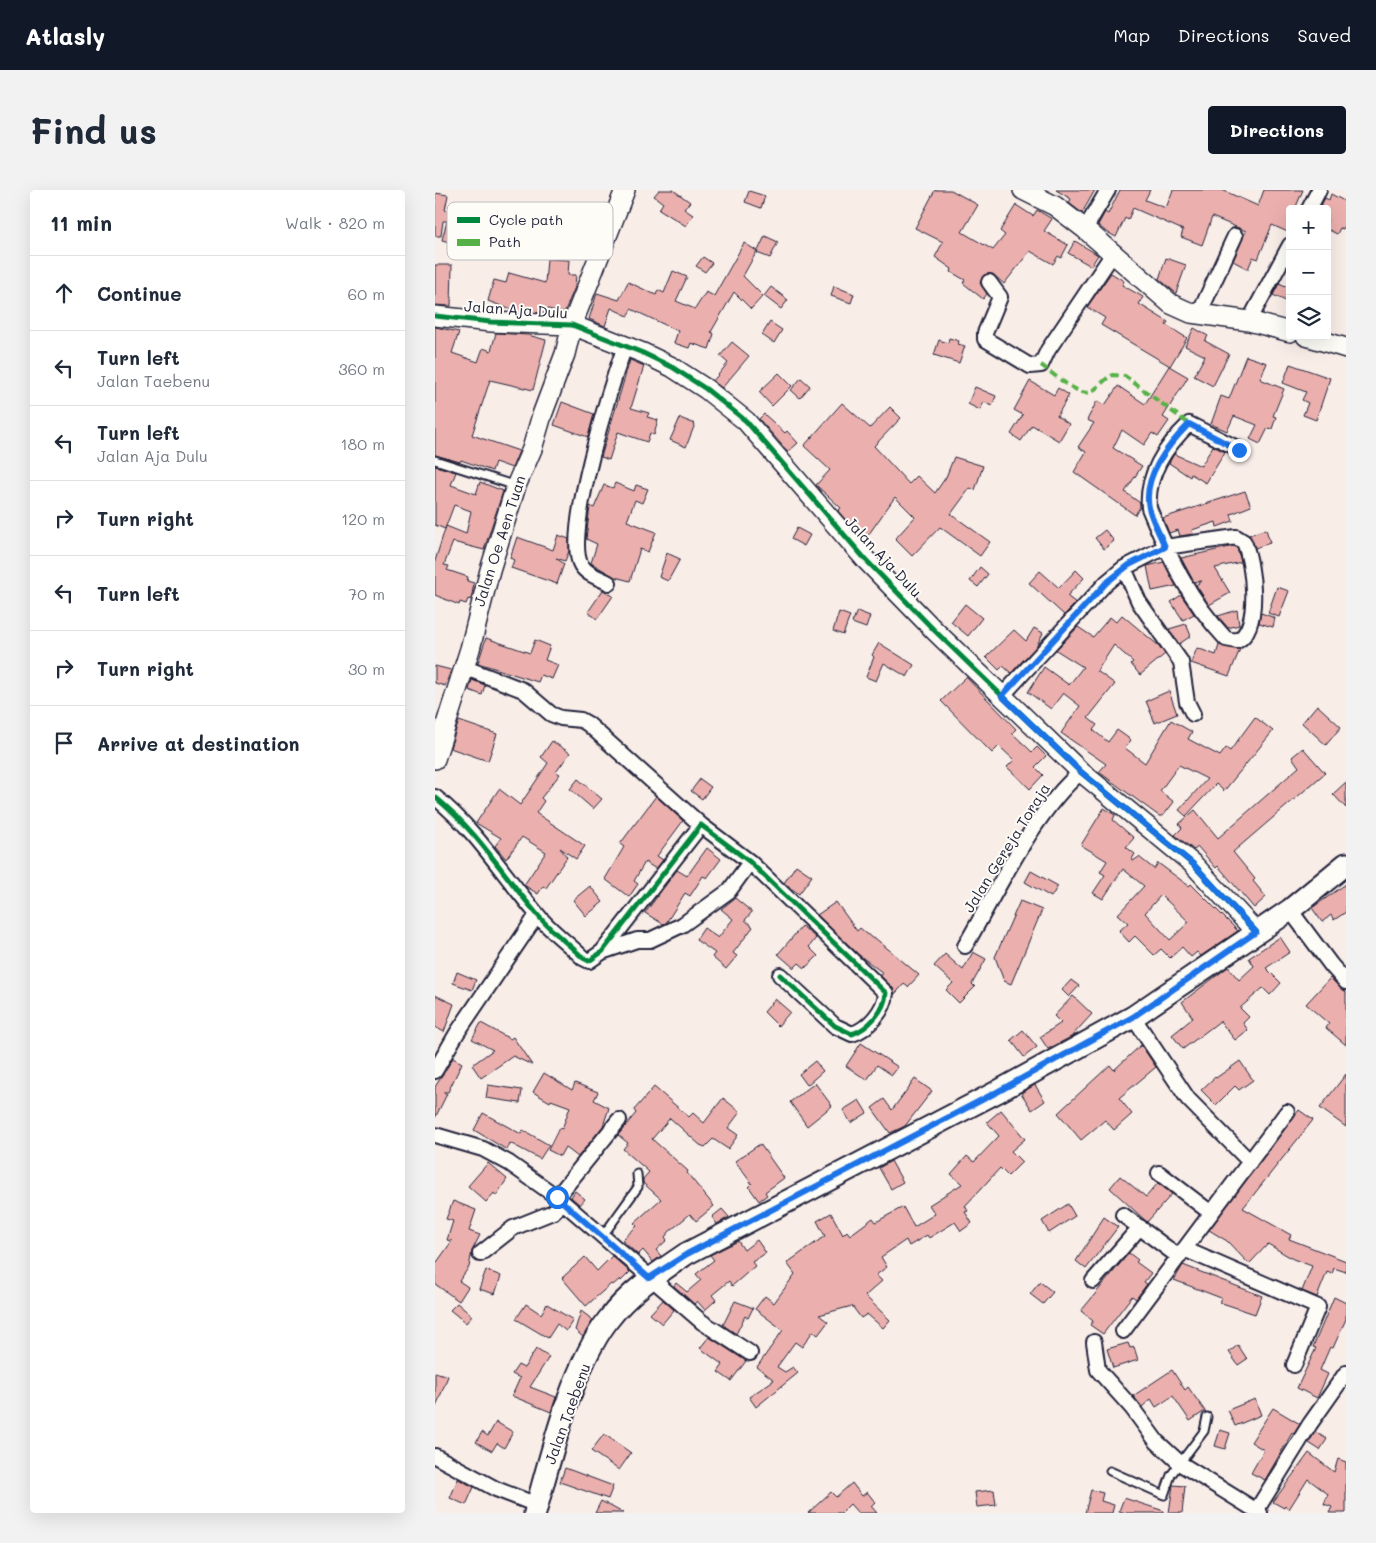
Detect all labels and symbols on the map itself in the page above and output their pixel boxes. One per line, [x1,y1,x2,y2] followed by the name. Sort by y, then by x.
[447,202,613,260] legend
[489,210,563,229] text: Cycle path
[489,232,520,251] text: Path
[464,295,569,323] street label: Jalan Aja Dulu
[1228,439,1251,462] route end
[468,473,530,609] street label: Jalan Oe Aen Tuan
[841,512,926,601] street label: Jalan Aja Dulu
[958,779,1054,916] street label: Jalan Gereja Toraja
[546,1186,569,1209] route start
[540,1360,595,1467] street label: Jalan Taebenu

